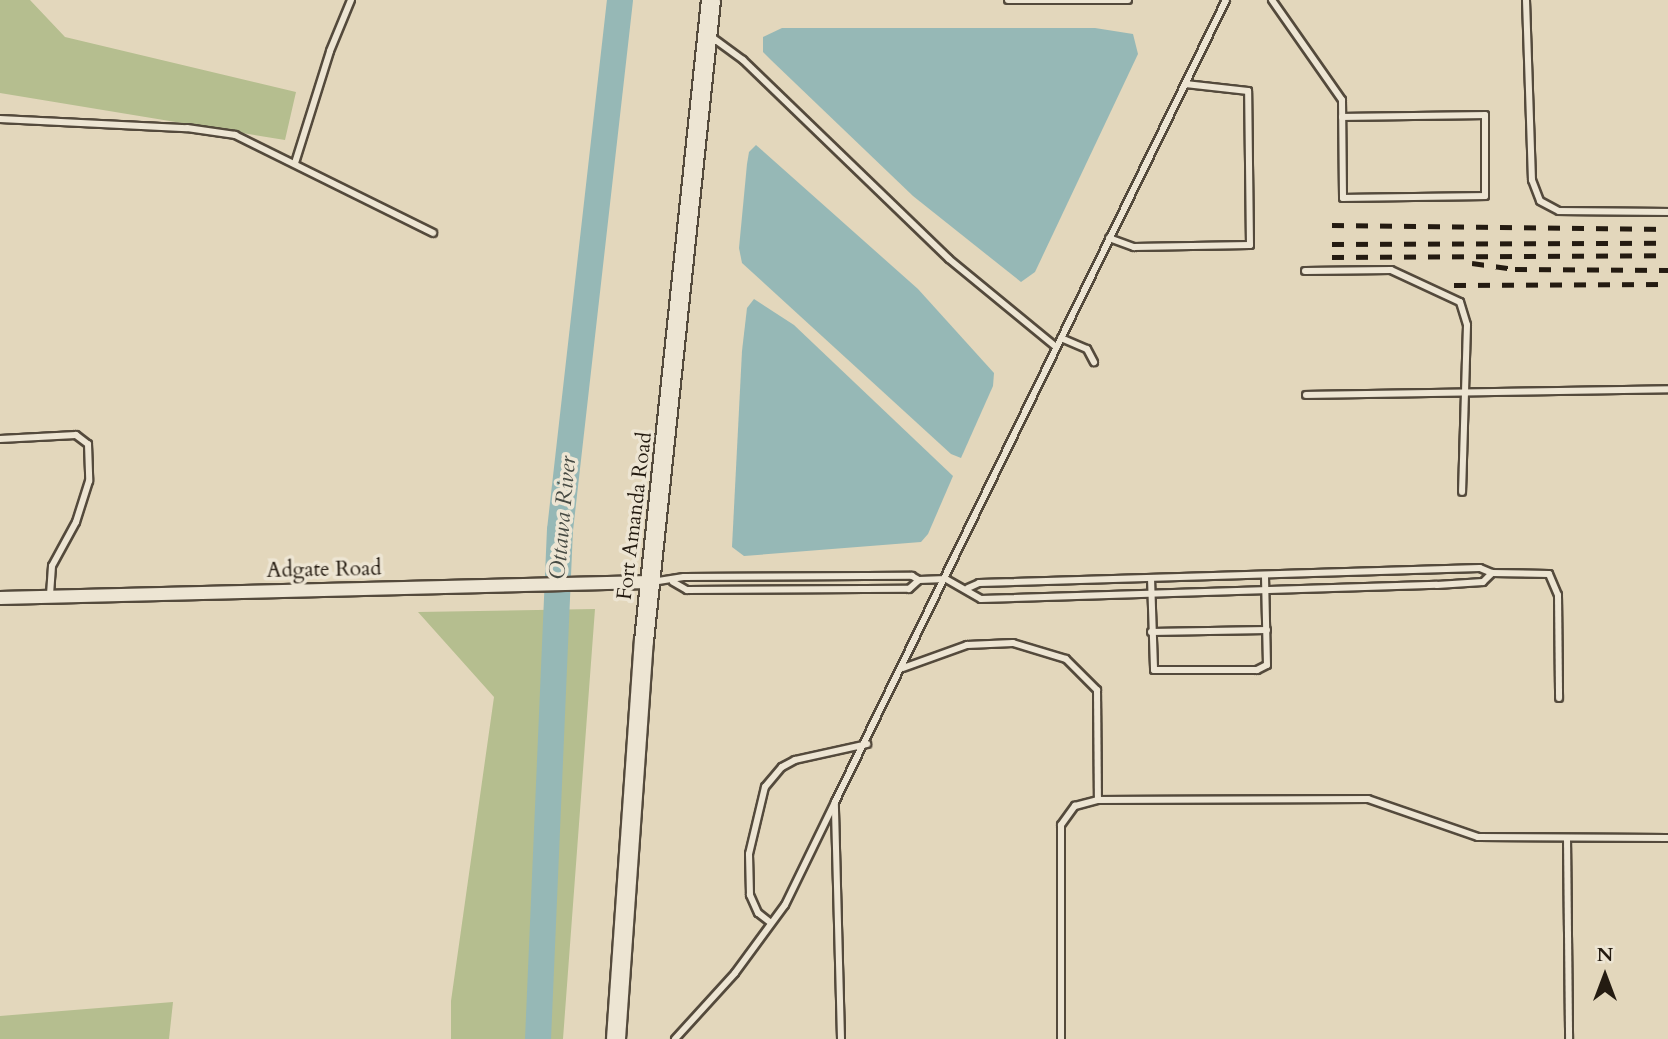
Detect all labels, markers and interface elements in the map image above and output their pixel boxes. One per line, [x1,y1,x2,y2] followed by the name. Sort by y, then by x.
[612,431,658,601] street label: Fort Amanda Road
[544,455,582,581] water label: Ottawa River
[266,556,382,584] street label: Adgate Road
[1570,941,1640,1011] north arrow
[1597,942,1613,968] text: N

